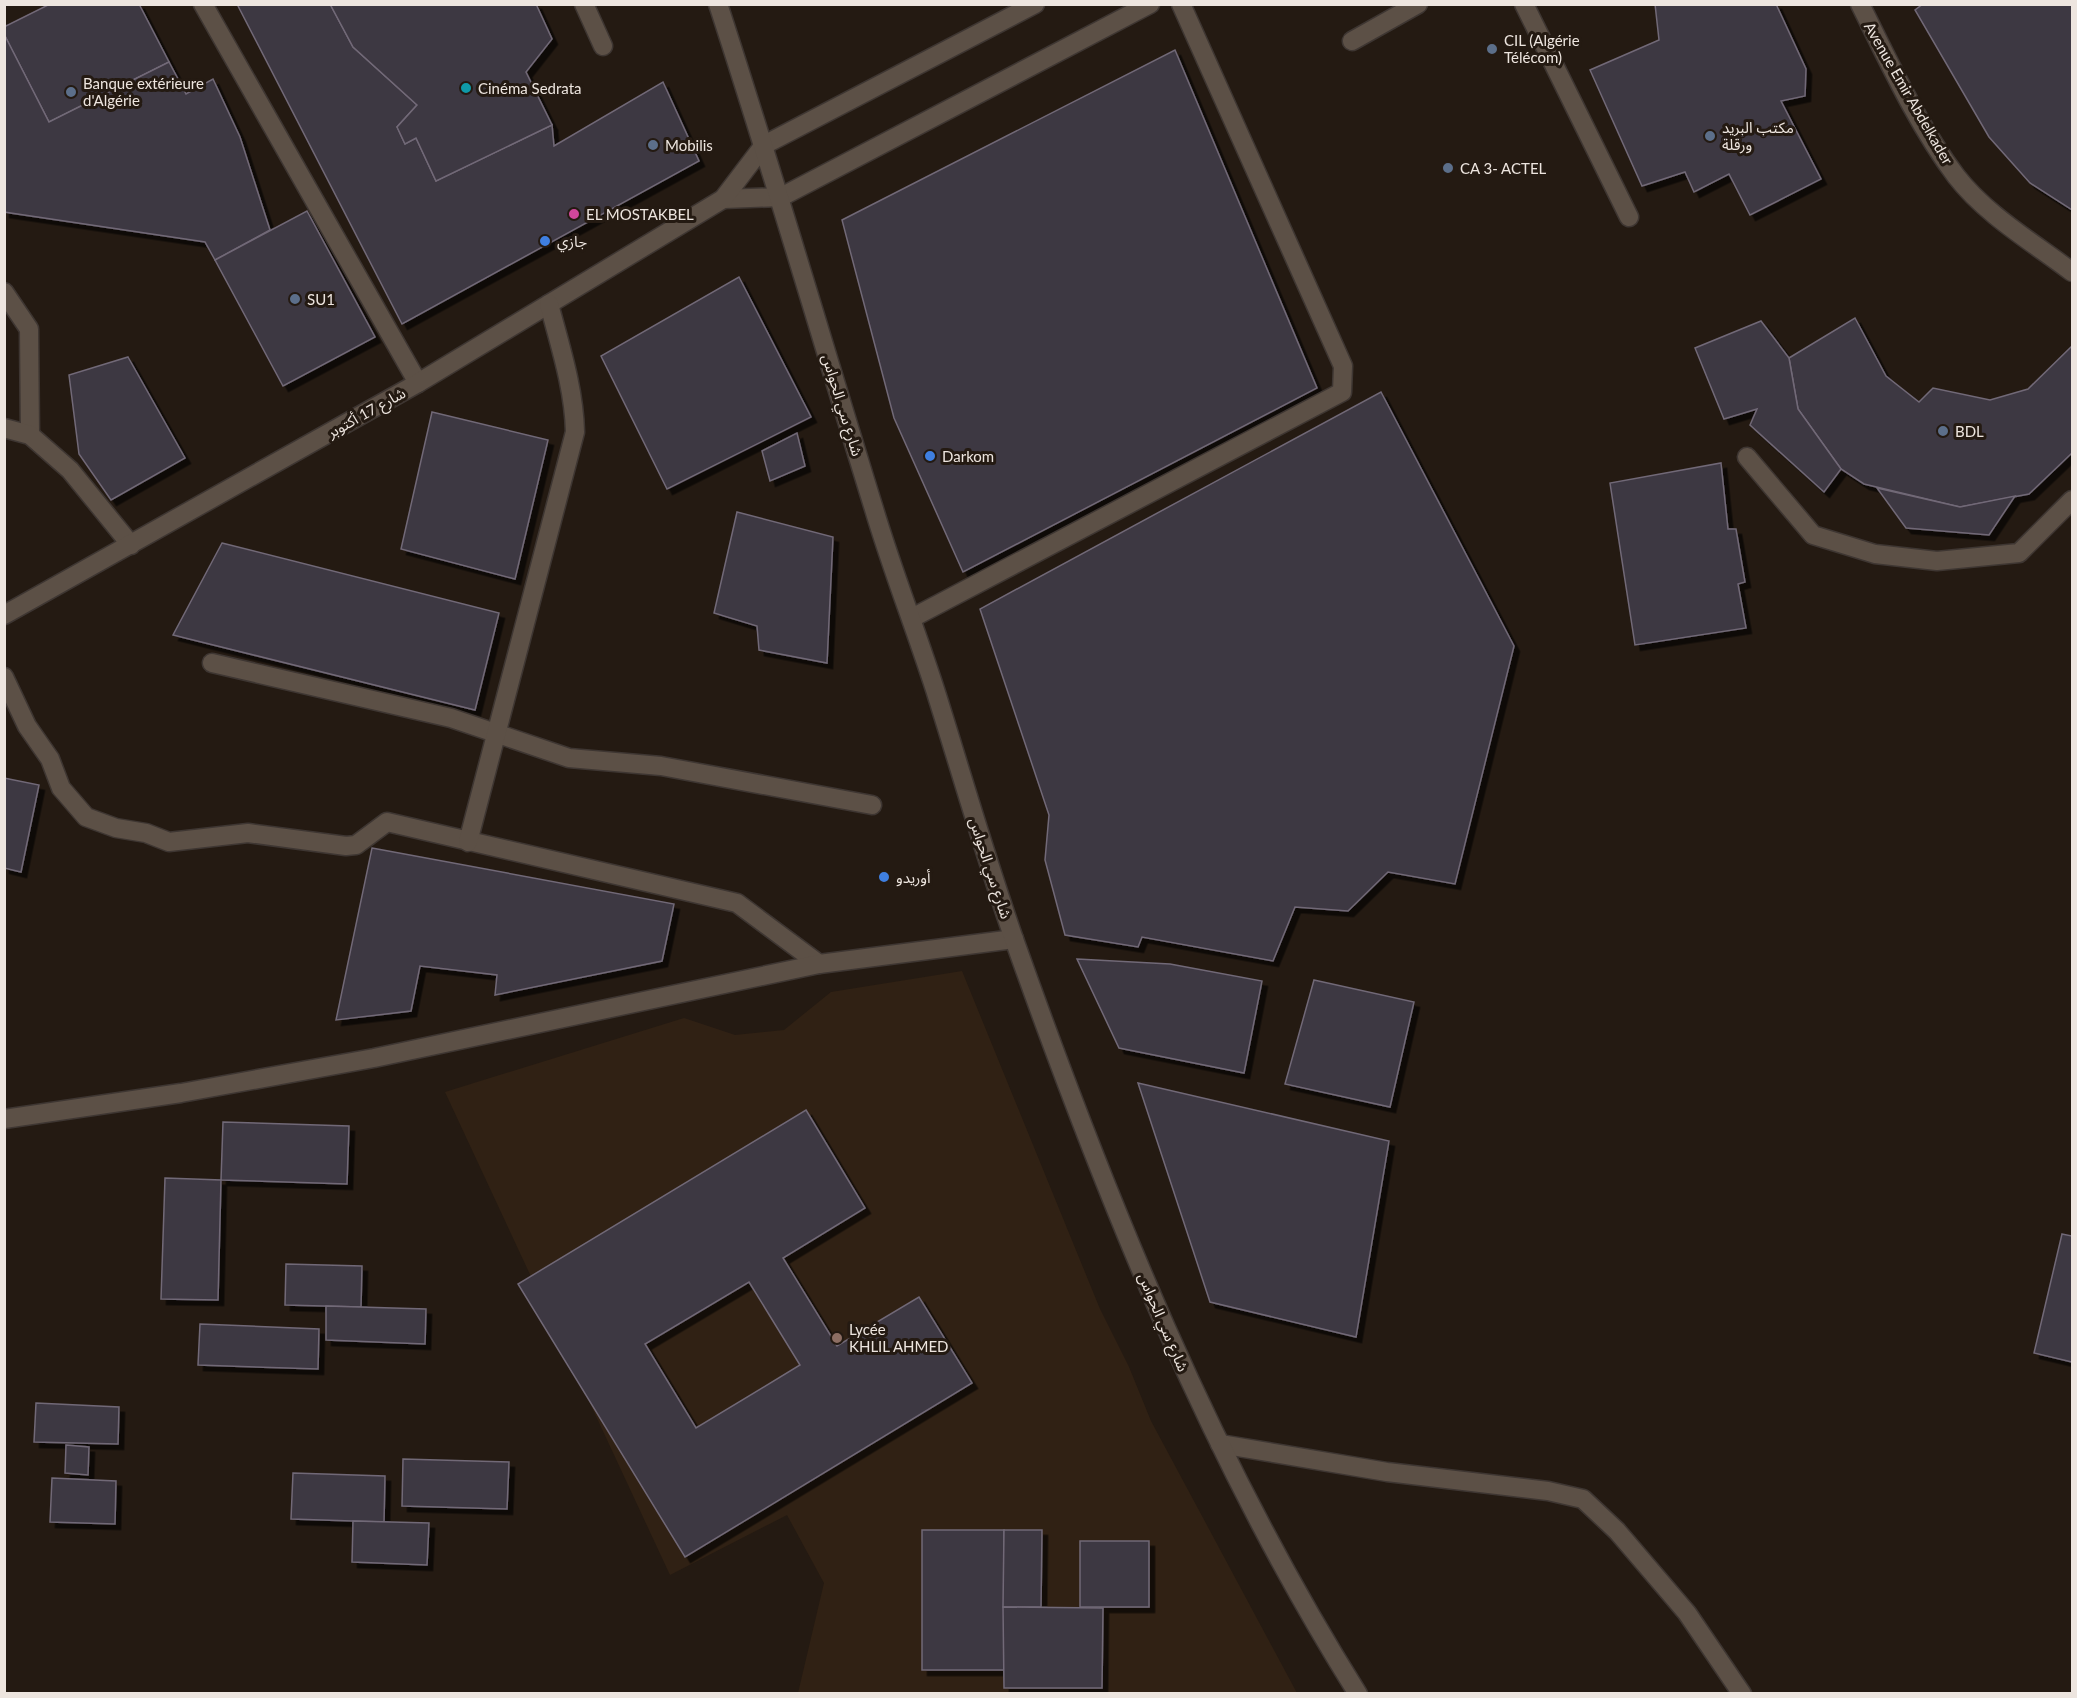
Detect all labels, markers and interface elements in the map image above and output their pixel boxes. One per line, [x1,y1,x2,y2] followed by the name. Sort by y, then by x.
[1861,19,1957,168] street label: Avenue Emir Abdelkader
[1504,31,1580,66] place label: CIL (Algérie Télécom)
[1485,42,1499,56] marker: CIL (Algérie Télécom)
[83,74,204,109] place label: Banque extérieure d'Algérie
[478,79,581,97] place label: Cinéma Sedrata
[459,81,473,95] marker: Cinéma Sedrata
[64,85,78,99] marker: Banque extérieure d'Algérie
[1722,118,1794,154] place label: مكتب البريد ورقلة
[1703,129,1717,143] marker: مكتب البريد ورقلة
[665,136,713,154] place label: Mobilis
[646,138,660,152] marker: Mobilis
[1460,159,1547,177] place label: CA 3- ACTEL
[1441,161,1455,175] marker: CA 3- ACTEL
[586,205,694,223] place label: EL MOSTAKBEL
[567,207,581,221] marker: EL MOSTAKBEL
[557,232,587,253] place label: جازي
[538,234,552,248] marker: جازي
[307,290,335,308] place label: SU1
[288,292,302,306] marker: SU1
[815,352,867,459] street label: شارع سي الحواس
[323,383,410,445] street label: شارع 17 أكتوبر
[1955,422,1984,440] place label: BDL
[1936,424,1950,438] marker: BDL
[942,447,994,465] place label: Darkom
[923,449,937,463] marker: Darkom
[962,815,1016,922] street label: شارع سي الحواس
[896,868,931,887] place label: أوريدو
[877,870,891,884] marker: أوريدو
[1131,1270,1193,1376] street label: شارع سي الحواس
[849,1320,949,1355] place label: Lycée KHLIL AHMED
[830,1331,844,1345] marker: Lycée KHLIL AHMED

